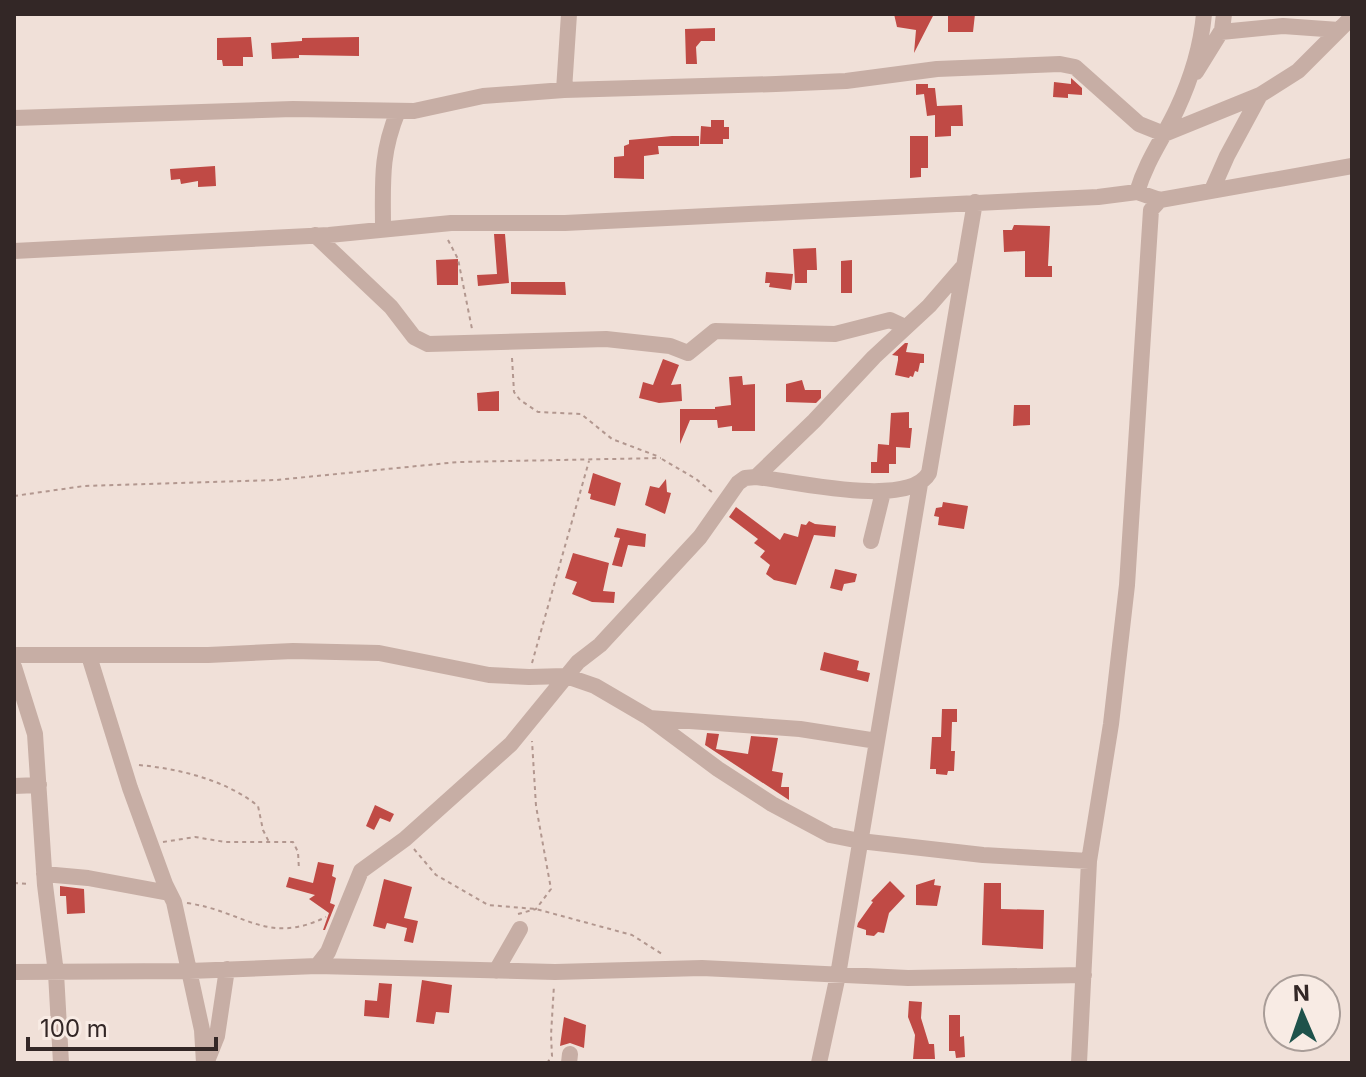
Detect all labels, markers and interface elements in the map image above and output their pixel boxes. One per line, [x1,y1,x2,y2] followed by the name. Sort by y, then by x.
[1262,973,1342,1053] north arrow
[1292,980,1310,1006] text: N
[28,1001,216,1051] scale bar
[40,1014,108,1043] text: 100 m

